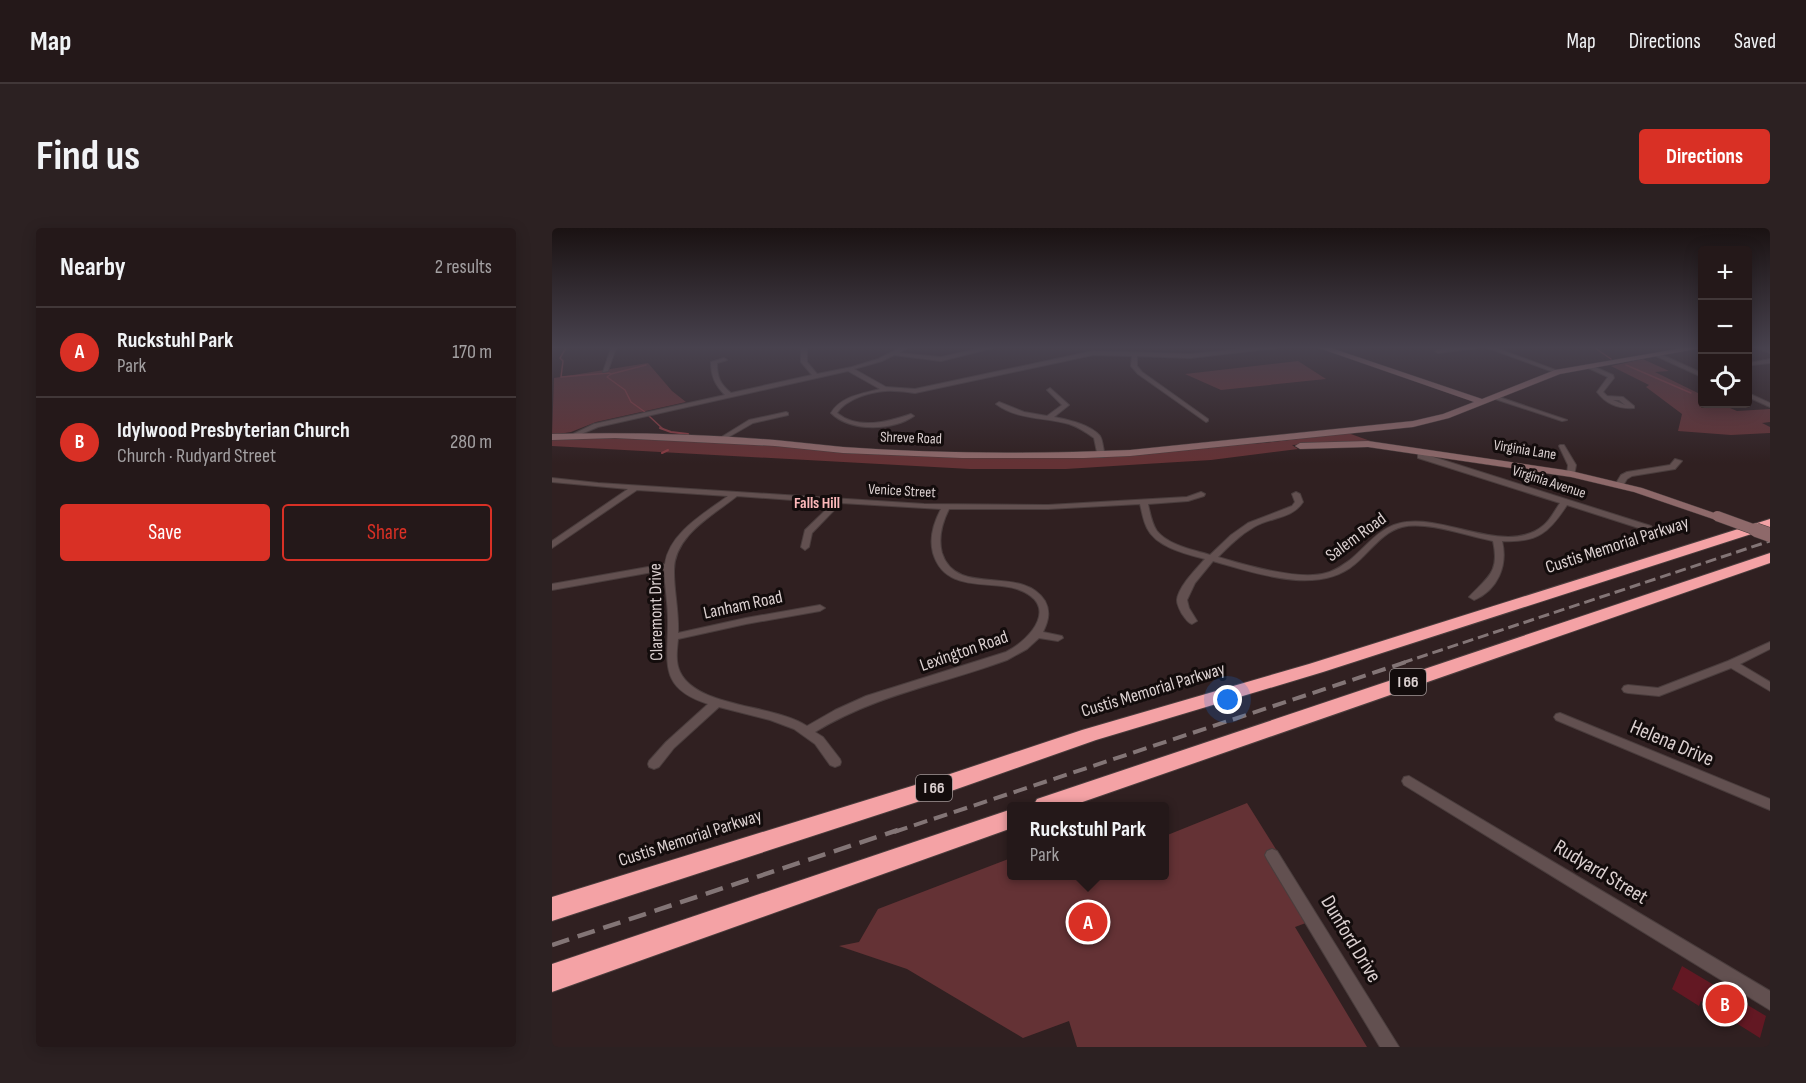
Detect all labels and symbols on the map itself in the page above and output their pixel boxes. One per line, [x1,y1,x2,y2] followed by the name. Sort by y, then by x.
[880,427,942,449] street label: Shreve Road
[1492,436,1558,464] street label: Virginia Lane
[1510,461,1588,503] street label: Virginia Avenue
[868,480,937,502] street label: Venice Street
[794,494,840,513] district label: Falls Hill
[1322,508,1390,566] street label: Salem Road
[1543,512,1691,578] street label: Custis Memorial Parkway
[645,563,667,661] street label: Claremont Drive
[702,586,784,624] street label: Lanham Road
[917,626,1011,676] street label: Lexington Road
[1078,658,1228,722] street label: Custis Memorial Parkway
[1390,669,1426,695] road number: I 66
[1213,685,1242,714] your location
[1626,714,1718,772] street label: Helena Drive
[916,775,952,801] road number: I 66
[616,805,764,871] street label: Custis Memorial Parkway
[1549,834,1653,910] street label: Rudyard Street
[1315,891,1387,987] street label: Dunford Drive
[1068,900,1108,944] pin: A
[1706,982,1744,1026] pin: B

